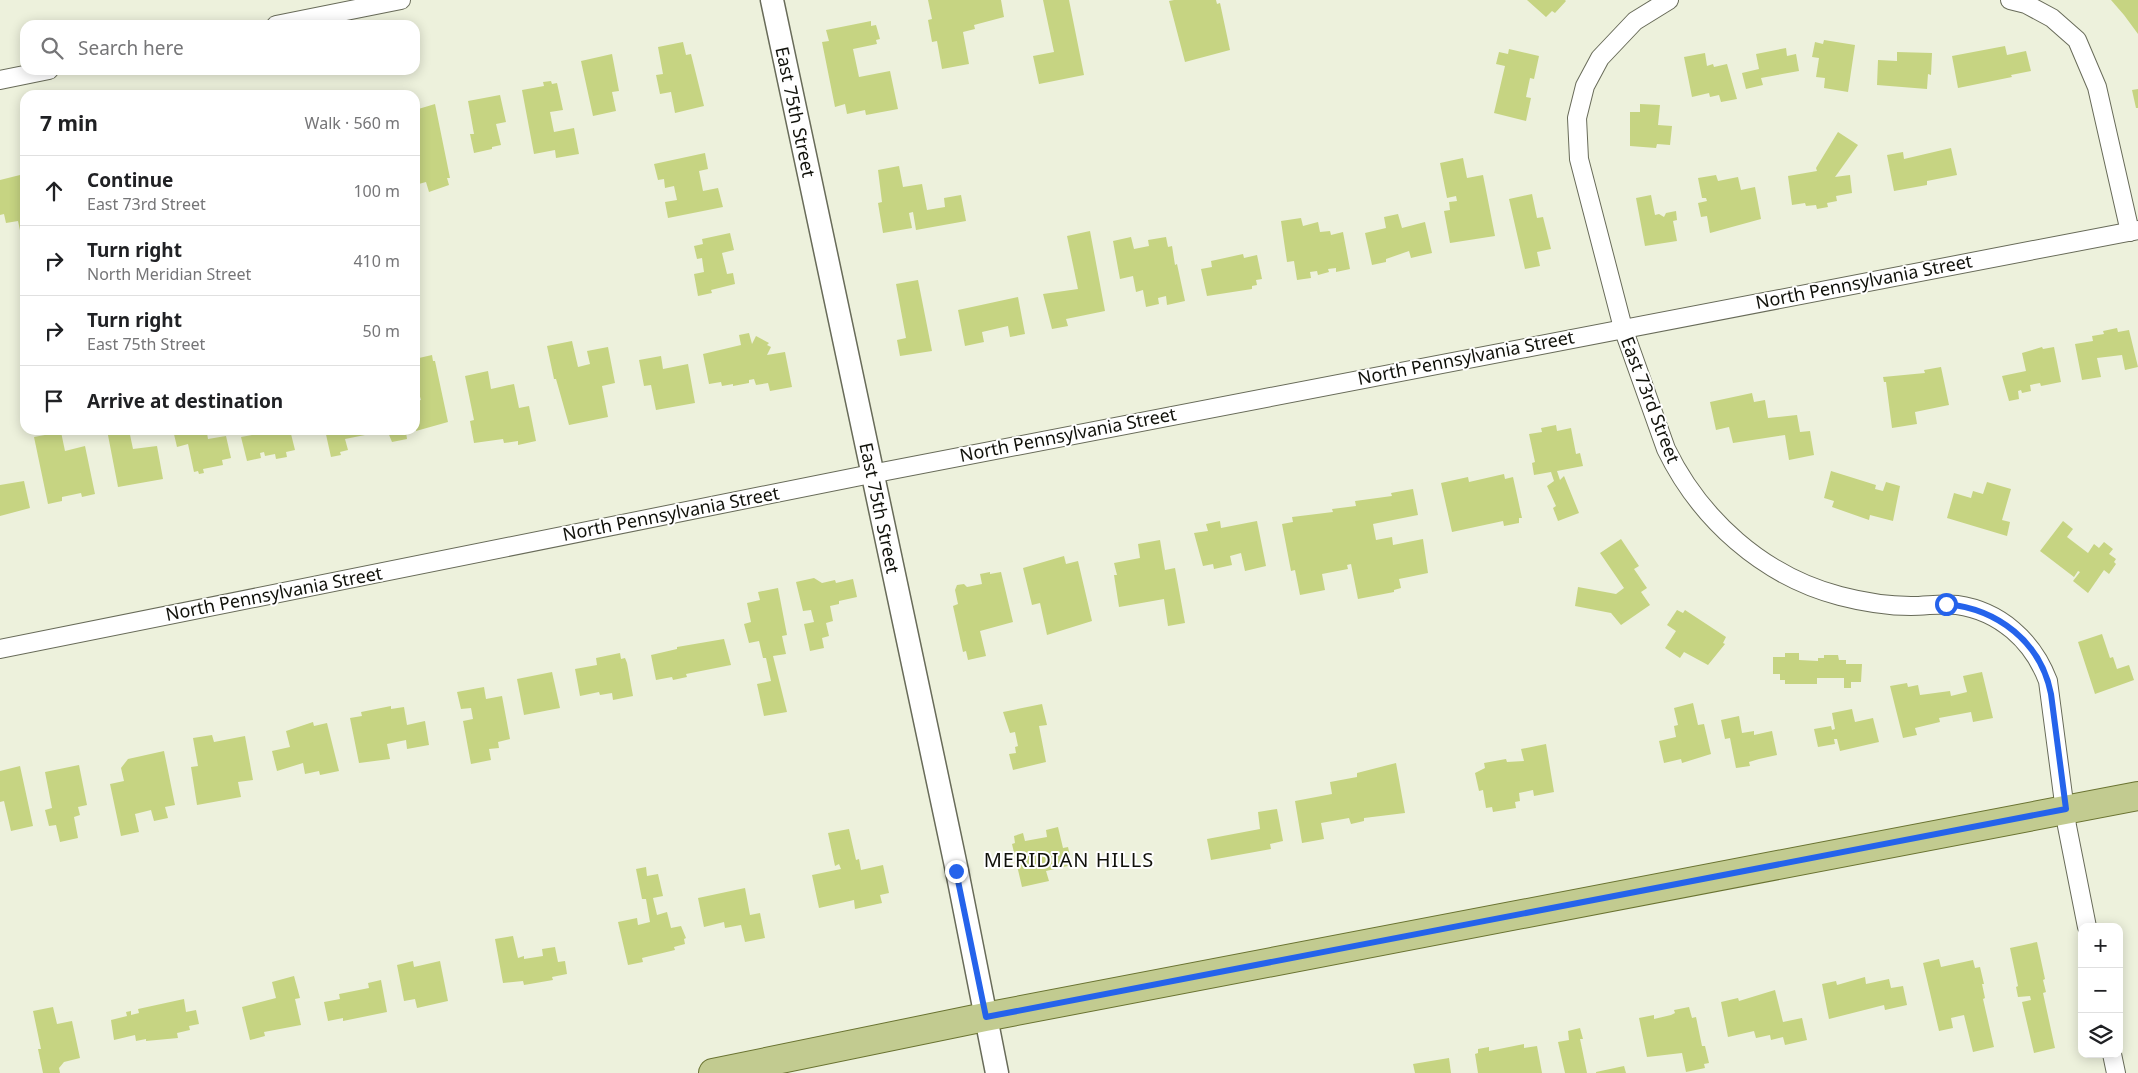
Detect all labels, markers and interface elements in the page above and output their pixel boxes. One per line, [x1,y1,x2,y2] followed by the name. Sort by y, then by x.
[20,20,420,75] search box
[38,34,66,62] icon: search
[78,35,184,61] text: Search here
[770,44,822,180] street label: East 75th Street
[40,109,98,137] text: 7 min
[305,112,400,134] text: Walk · 560 m
[87,167,173,193] text: Continue
[40,177,68,205] icon: ahead
[353,180,400,202] text: 100 m
[87,193,206,215] text: East 73rd Street
[87,237,182,263] text: Turn right
[40,247,68,275] icon: right
[1753,248,1975,314] street label: North Pennsylvania Street
[353,250,400,272] text: 410 m
[87,263,251,285] text: North Meridian Street
[87,307,182,333] text: Turn right
[40,317,68,345] icon: right
[363,320,400,342] text: 50 m
[1355,324,1577,390] street label: North Pennsylvania Street
[87,333,205,355] text: East 75th Street
[1616,333,1686,467] street label: East 73rd Street
[40,387,68,415] icon: arrive
[87,388,283,414] text: Arrive at destination
[957,401,1179,467] street label: North Pennsylvania Street
[854,440,906,576] street label: East 75th Street
[560,480,782,546] street label: North Pennsylvania Street
[163,560,385,626] street label: North Pennsylvania Street
[1935,593,1958,616] route start
[984,846,1154,873] district label: MERIDIAN HILLS
[945,860,968,883] route end
[2078,923,2123,1058] map controls
[2078,923,2123,968] button: +
[2078,968,2123,1013] button: −
[2078,1013,2123,1058] button: layers

